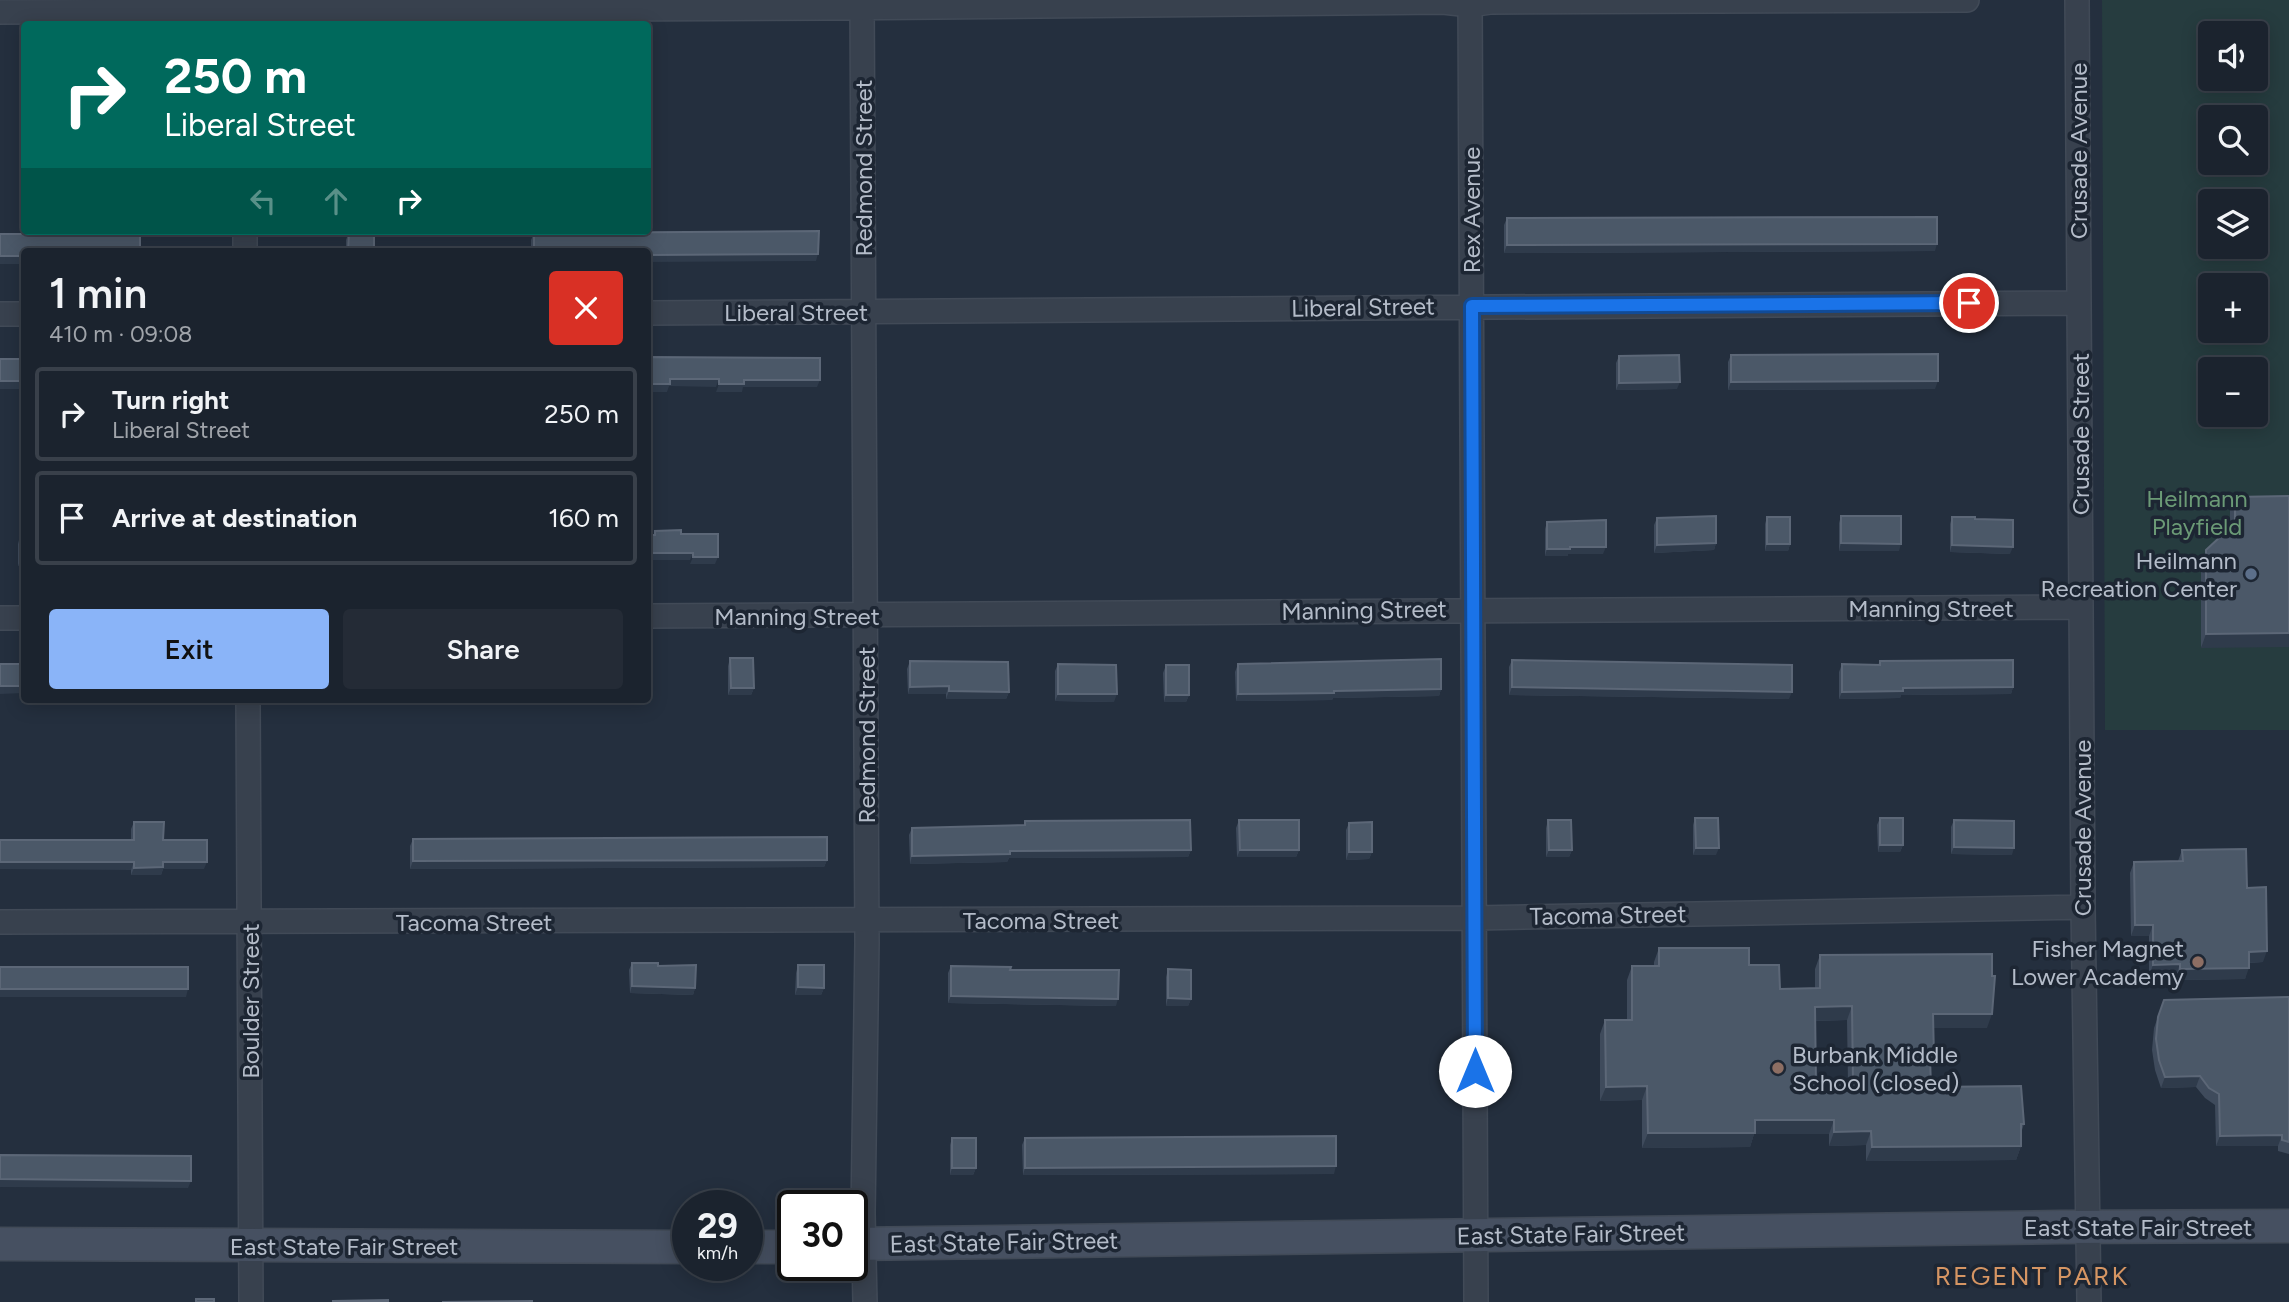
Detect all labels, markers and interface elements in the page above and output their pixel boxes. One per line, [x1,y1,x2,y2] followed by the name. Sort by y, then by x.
[2198,21,2268,427] map controls
[2198,21,2268,91] button: sound
[164,46,307,105] text: 250 m
[49,49,140,140] icon: right
[2064,63,2093,239] street label: Crusade Avenue
[849,79,878,257] street label: Redmond Street
[2198,105,2268,175] button: search
[164,106,356,144] text: Liberal Street
[1457,147,1486,273] street label: Rex Avenue
[244,182,282,220] icon: left
[317,182,355,220] icon: ahead
[390,182,428,220] icon: right
[2198,189,2268,259] button: layers
[49,268,147,319] text: 1 min
[549,271,623,345] button: close
[1939,273,1999,333] pin
[2198,273,2268,343] button: +
[1950,284,1988,322] icon: arrive
[1291,291,1435,323] street label: Liberal Street
[724,298,868,327] street label: Liberal Street
[49,320,192,348] text: 410 m · 09:08
[2066,353,2095,515] street label: Crusade Street
[2198,357,2268,427] button: −
[112,384,229,416] text: Turn right
[53,395,91,433] icon: right
[544,398,619,430] text: 250 m
[112,416,250,444] text: Liberal Street
[2146,484,2248,541] park label: Heilmann Playfield
[53,499,91,537] icon: arrive
[112,502,357,534] text: Arrive at destination
[548,502,619,534] text: 160 m
[2041,546,2237,603] place label: Heilmann Recreation Center
[2243,566,2259,582] marker: Heilmann Recreation Center
[1281,594,1447,626] street label: Manning Street
[1848,594,2014,623] street label: Manning Street
[714,602,880,631] street label: Manning Street
[49,609,329,689] button: Exit
[343,609,623,689] button: Share
[852,646,881,824] street label: Redmond Street
[2068,740,2097,916] street label: Crusade Avenue
[1529,899,1687,931] street label: Tacoma Street
[963,906,1119,935] street label: Tacoma Street
[396,908,552,937] street label: Tacoma Street
[236,923,265,1079] street label: Boulder Street
[2011,934,2184,991] place label: Fisher Magnet Lower Academy
[2190,954,2206,970] marker: Fisher Magnet Lower Academy
[1438,1034,1512,1108] position arrow
[1792,1040,1960,1097] place label: Burbank Middle School (closed)
[1770,1060,1786,1076] marker: Burbank Middle School (closed)
[777,1190,868,1281] speed limit sign: 30
[697,1205,738,1247] text: 29
[2024,1213,2252,1242] street label: East State Fair Street
[1456,1218,1686,1250] street label: East State Fair Street
[889,1226,1119,1258] street label: East State Fair Street
[230,1232,458,1261] street label: East State Fair Street
[697,1242,738,1264] text: km/h
[1935,1260,2129,1292] district label: REGENT PARK

